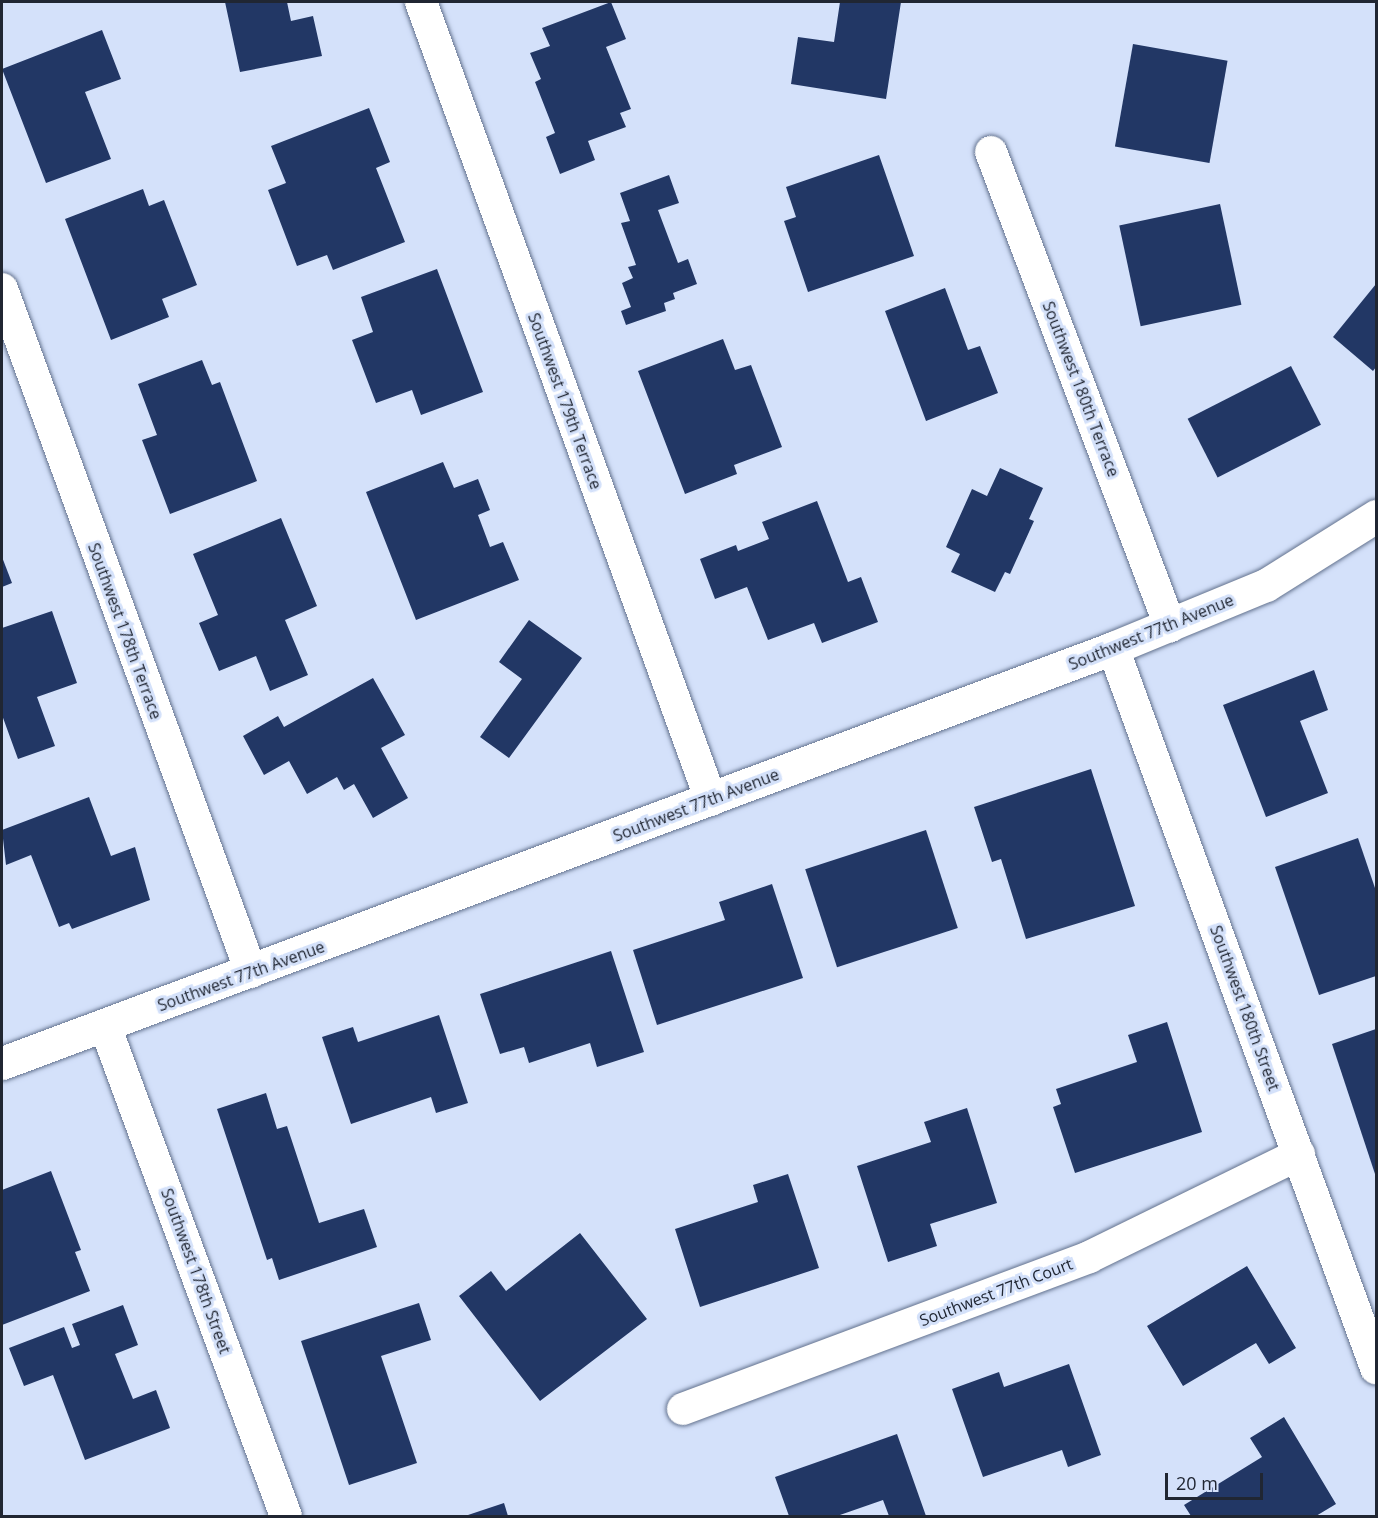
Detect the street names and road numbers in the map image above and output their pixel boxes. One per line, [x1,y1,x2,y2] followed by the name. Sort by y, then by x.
[1039,299,1123,479] street label: Southwest 180th Terrace
[524,310,606,492] street label: Southwest 179th Terrace
[84,540,166,722] street label: Southwest 178th Terrace
[1066,590,1236,674] street label: Southwest 77th Avenue
[610,764,782,846] street label: Southwest 77th Avenue
[1206,923,1284,1093] street label: Southwest 180th Street
[155,937,327,1015] street label: Southwest 77th Avenue
[157,1186,235,1356] street label: Southwest 178th Street
[917,1254,1075,1330] street label: Southwest 77th Court

